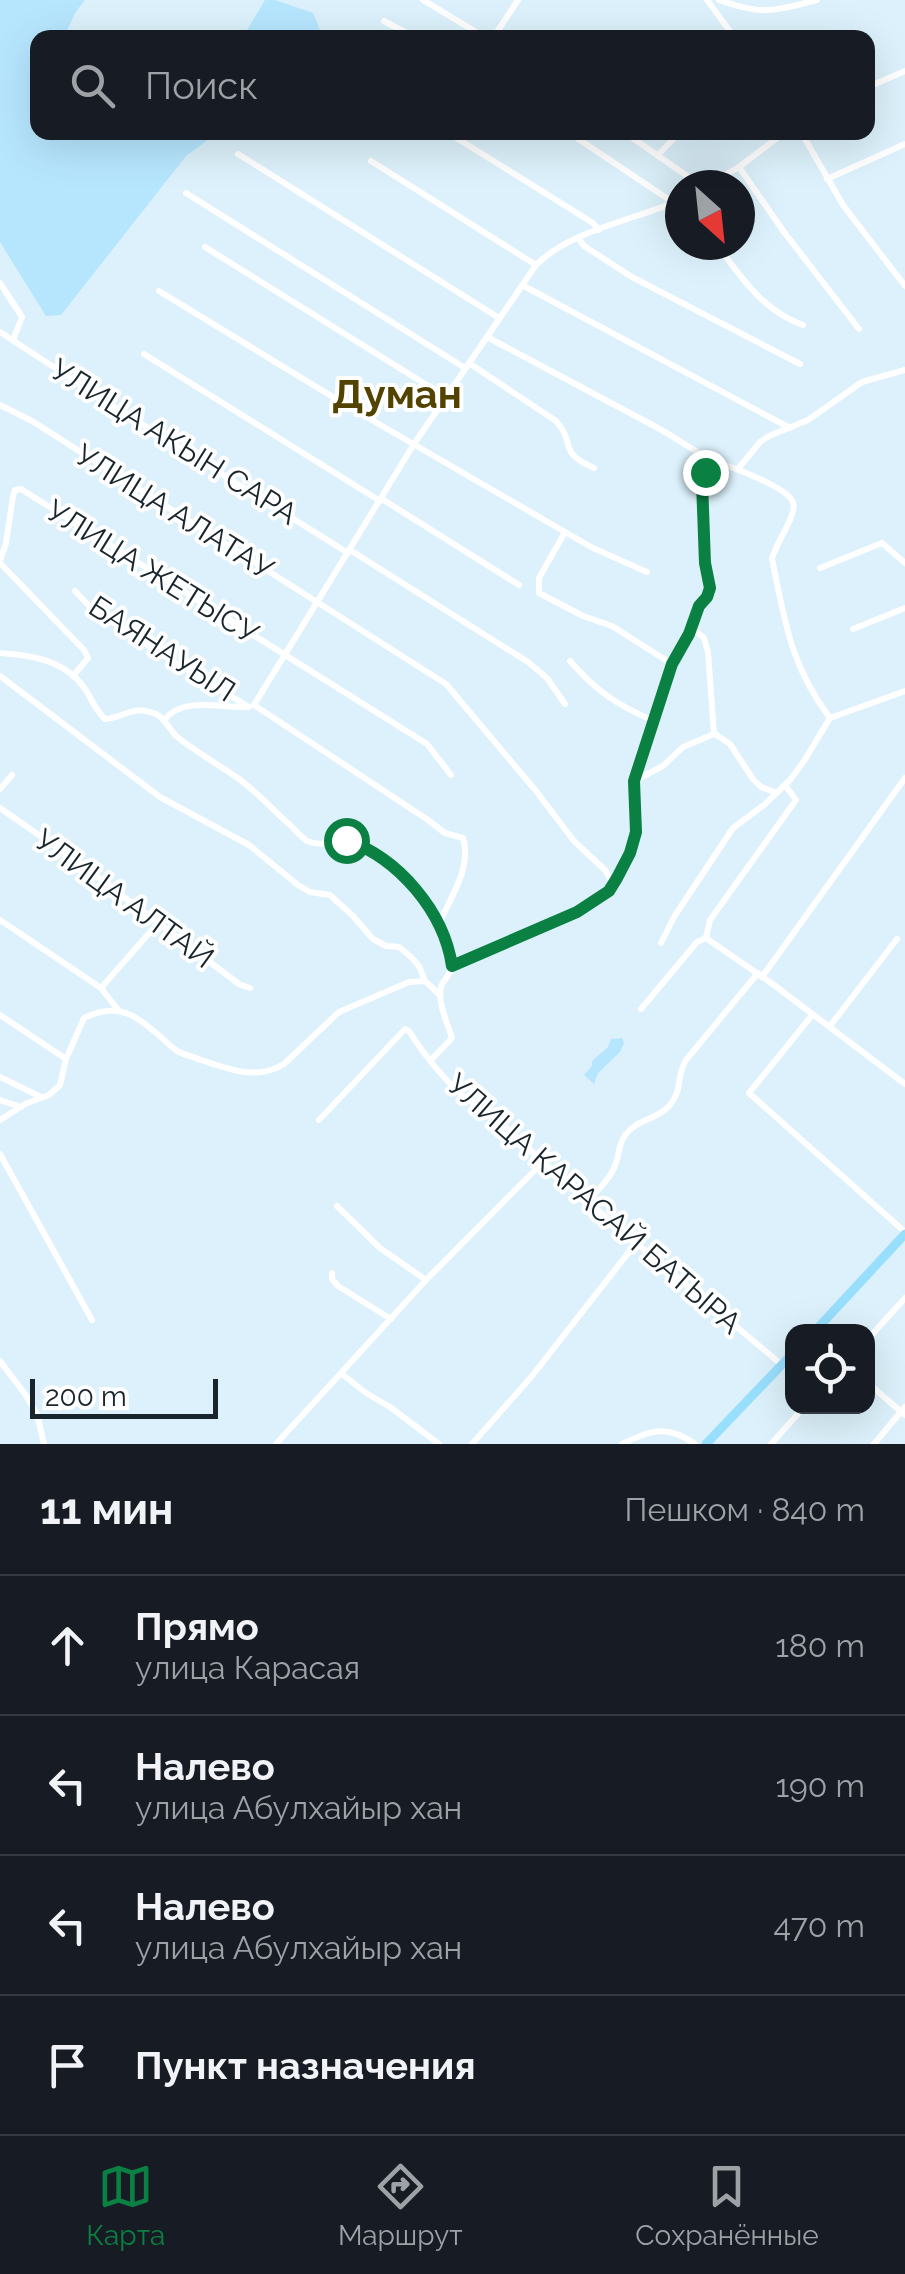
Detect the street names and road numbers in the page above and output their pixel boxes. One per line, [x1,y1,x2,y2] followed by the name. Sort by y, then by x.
[45,352,304,532] street label: УЛИЦА АКЫН САРА
[69,437,280,587] street label: УЛИЦА АЛАТАУ
[40,492,265,651] street label: УЛИЦА ЖЕТЫСУ
[83,588,242,709] street label: БАЯНАУЫЛ
[28,822,221,975] street label: УЛИЦА АЛТАЙ
[440,1066,748,1341] street label: УЛИЦА КАРАСАЙ БАТЫРА

